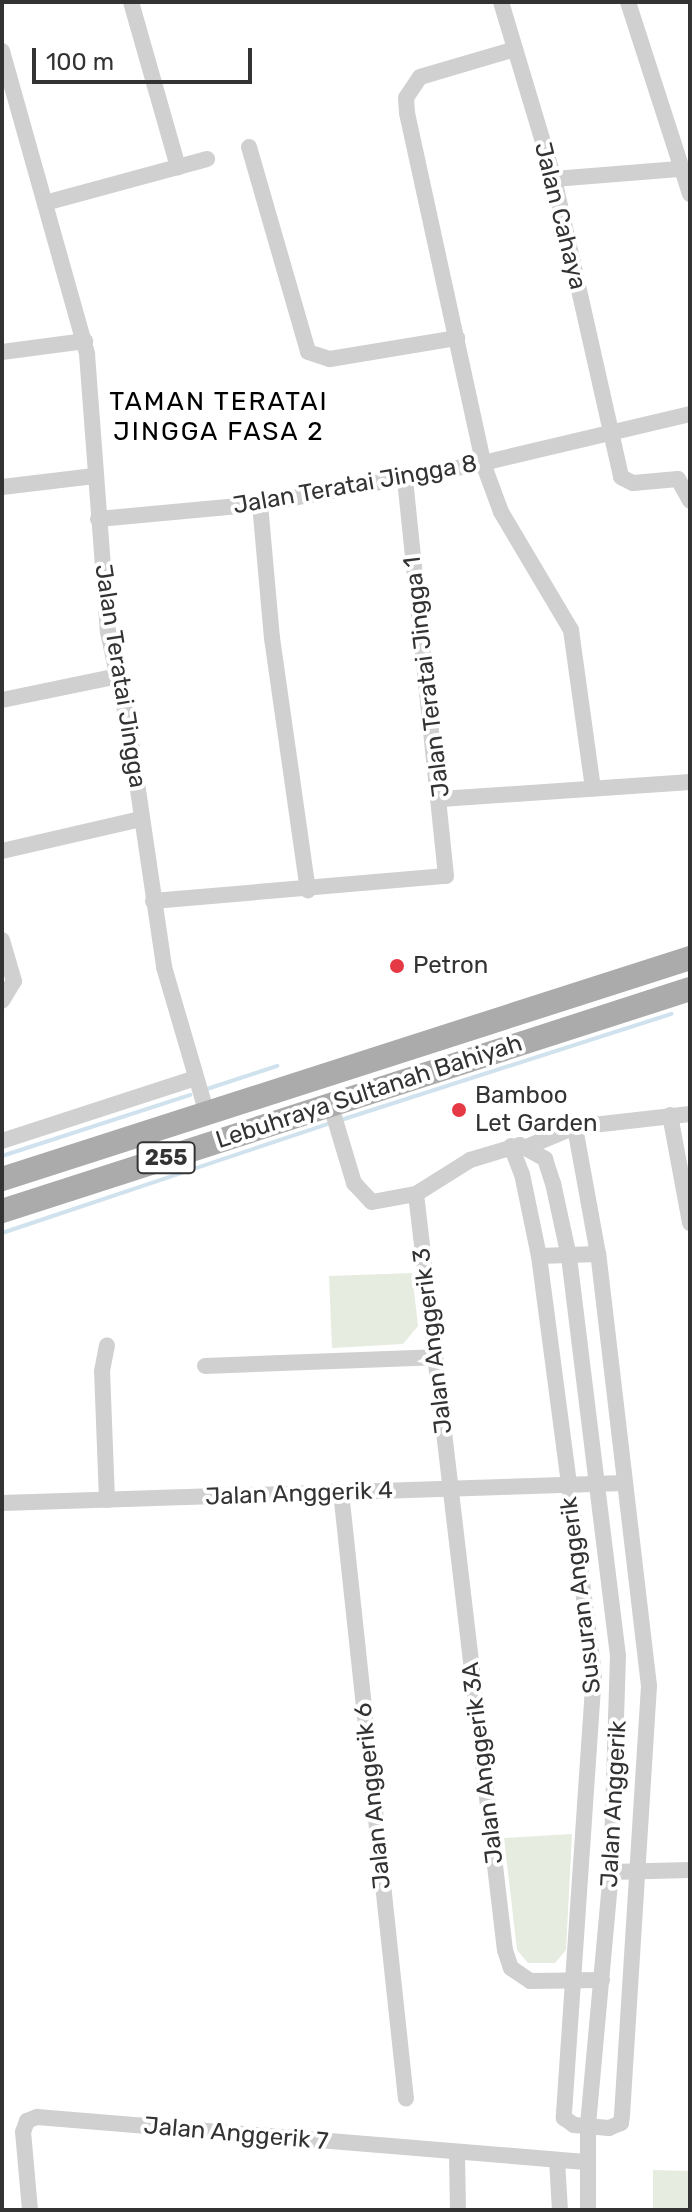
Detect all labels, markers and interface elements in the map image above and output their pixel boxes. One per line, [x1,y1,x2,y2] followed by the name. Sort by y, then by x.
[36,32,256,82] scale bar
[46,48,114,76] text: 100 m
[528,139,592,293] street label: Jalan Cahaya
[109,386,329,448] district label: TAMAN TERATAI JINGGA FASA 2
[230,449,480,521] street label: Jalan Teratai Jingga 8
[398,555,456,799] street label: Jalan Teratai Jingga 1
[88,562,152,790] street label: Jalan Teratai Jingga
[413,952,488,980] place label: Petron
[388,957,406,975] marker: Petron
[212,1029,526,1155] street label: Lebuhraya Sultanah Bahiyah
[475,1082,598,1138] place label: Bamboo Let Garden
[450,1101,468,1119] marker: Bamboo Let Garden
[136,1140,196,1176] road number: 255
[407,1246,459,1436] street label: Jalan Anggerik 3
[204,1476,394,1512] street label: Jalan Anggerik 4
[555,1495,607,1695] street label: Susuran Anggerik
[456,1660,510,1866] street label: Jalan Anggerik 3A
[349,1701,397,1891] street label: Jalan Anggerik 6
[595,1719,633,1889] street label: Jalan Anggerik
[142,2112,330,2156] street label: Jalan Anggerik 7

